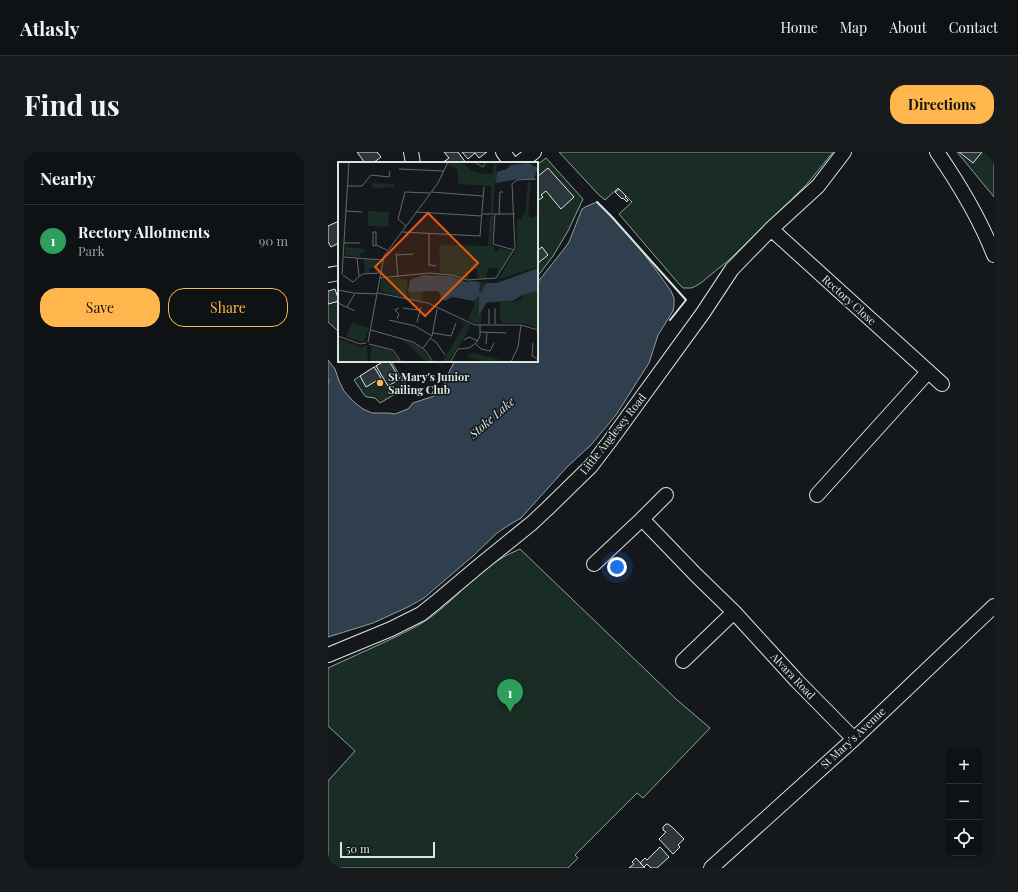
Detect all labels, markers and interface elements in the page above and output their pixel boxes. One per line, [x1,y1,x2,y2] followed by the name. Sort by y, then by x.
[20,15,80,41] text: Atlasly
[780,18,818,37] text: Home
[840,18,867,37] text: Map
[889,18,927,37] text: About
[949,18,998,37] text: Contact
[890,85,994,124] button: Directions
[24,86,120,123] text: Find us
[338,162,538,362] inset map
[40,167,95,189] text: Nearby
[78,222,210,242] text: Rectory Allotments
[51,232,55,249] text: 1
[259,232,288,249] text: 90 m
[78,242,105,259] text: Park
[819,271,880,328] street label: Rectory Close
[40,288,160,327] button: Save
[168,288,288,327] button: Share
[388,369,470,397] place label: St Mary's Junior Sailing Club
[375,378,385,388] marker: St Mary's Junior Sailing Club
[576,390,649,477] street label: Little Anglesey Road
[464,393,518,442] water label: Stoke Lake
[607,557,627,577] your location
[767,648,819,703] street label: Alvara Road
[497,679,523,712] pin: 1
[817,703,889,772] street label: St Mary's Avenue
[946,748,982,856] map controls
[946,748,982,784] button: +
[946,784,982,820] button: −
[946,820,982,856] button: locate
[340,840,435,859] scale bar
[346,841,370,856] text: 50 m

